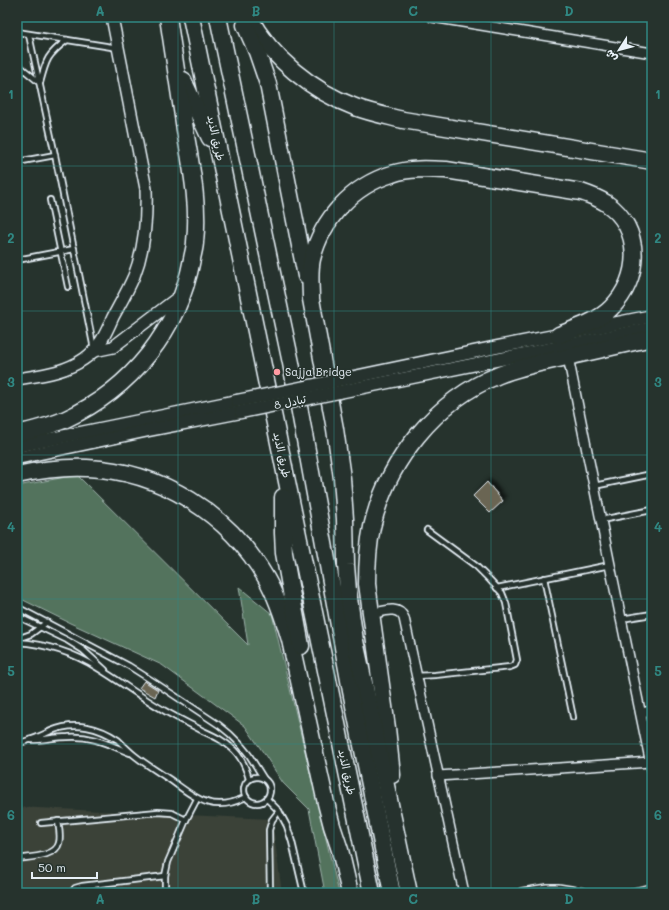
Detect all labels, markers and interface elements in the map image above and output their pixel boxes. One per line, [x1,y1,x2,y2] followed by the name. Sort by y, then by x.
[95,2,105,19] text: A
[252,2,261,19] text: B
[408,2,418,19] text: C
[564,2,574,19] text: D
[599,30,639,70] north arrow
[601,47,620,65] text: ش
[8,85,14,102] text: 1
[655,85,661,102] text: 1
[204,113,229,162] street label: طريق الذيد
[7,229,15,246] text: 2
[654,229,662,246] text: 2
[285,364,352,379] place label: Sajja Bridge
[272,367,282,377] marker: Sajja Bridge
[7,373,15,390] text: 3
[654,373,662,390] text: 3
[272,391,308,413] street label: تبادل 8
[270,430,295,479] street label: طريق الذيد
[7,518,15,535] text: 4
[654,518,662,535] text: 4
[7,662,15,679] text: 5
[654,662,662,679] text: 5
[335,747,360,796] street label: طريق الذيد
[7,806,15,823] text: 6
[654,806,662,823] text: 6
[32,854,97,880] scale bar
[38,859,66,875] text: 50 m
[95,890,105,907] text: A
[252,890,261,907] text: B
[408,890,418,907] text: C
[564,890,574,907] text: D

